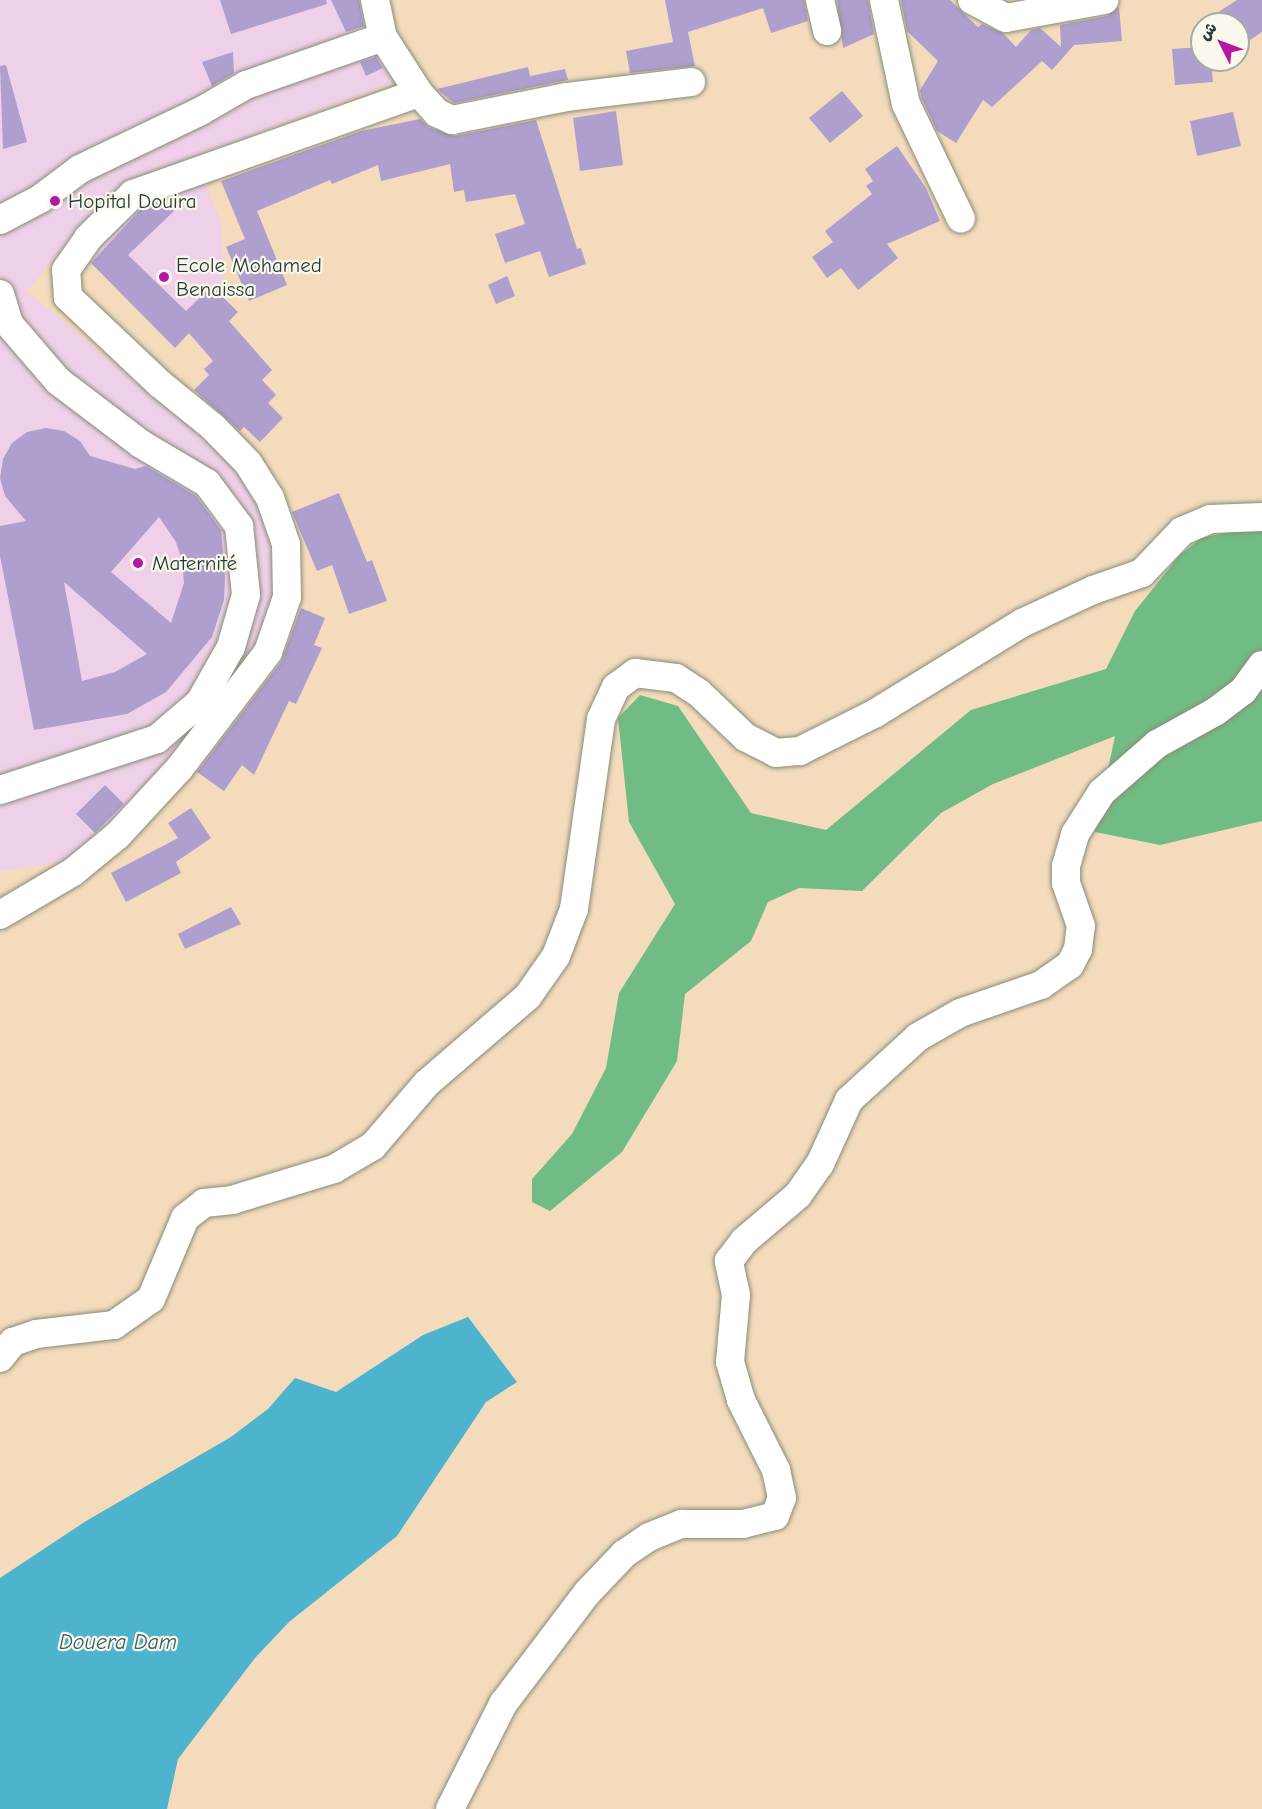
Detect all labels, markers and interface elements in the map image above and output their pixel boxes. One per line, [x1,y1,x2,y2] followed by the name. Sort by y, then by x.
[1190,12,1250,72] north arrow
[1196,19,1221,44] text: ش
[68,188,197,214] place label: Hopital Douira
[46,192,64,210] marker: Hopital Douira
[176,252,322,302] place label: Ecole Mohamed Benaissa
[157,270,171,284] marker: Ecole Mohamed Benaissa
[152,550,237,576] place label: Maternité
[129,554,147,572] marker: Maternité
[59,1630,177,1656] water label: Douera Dam

